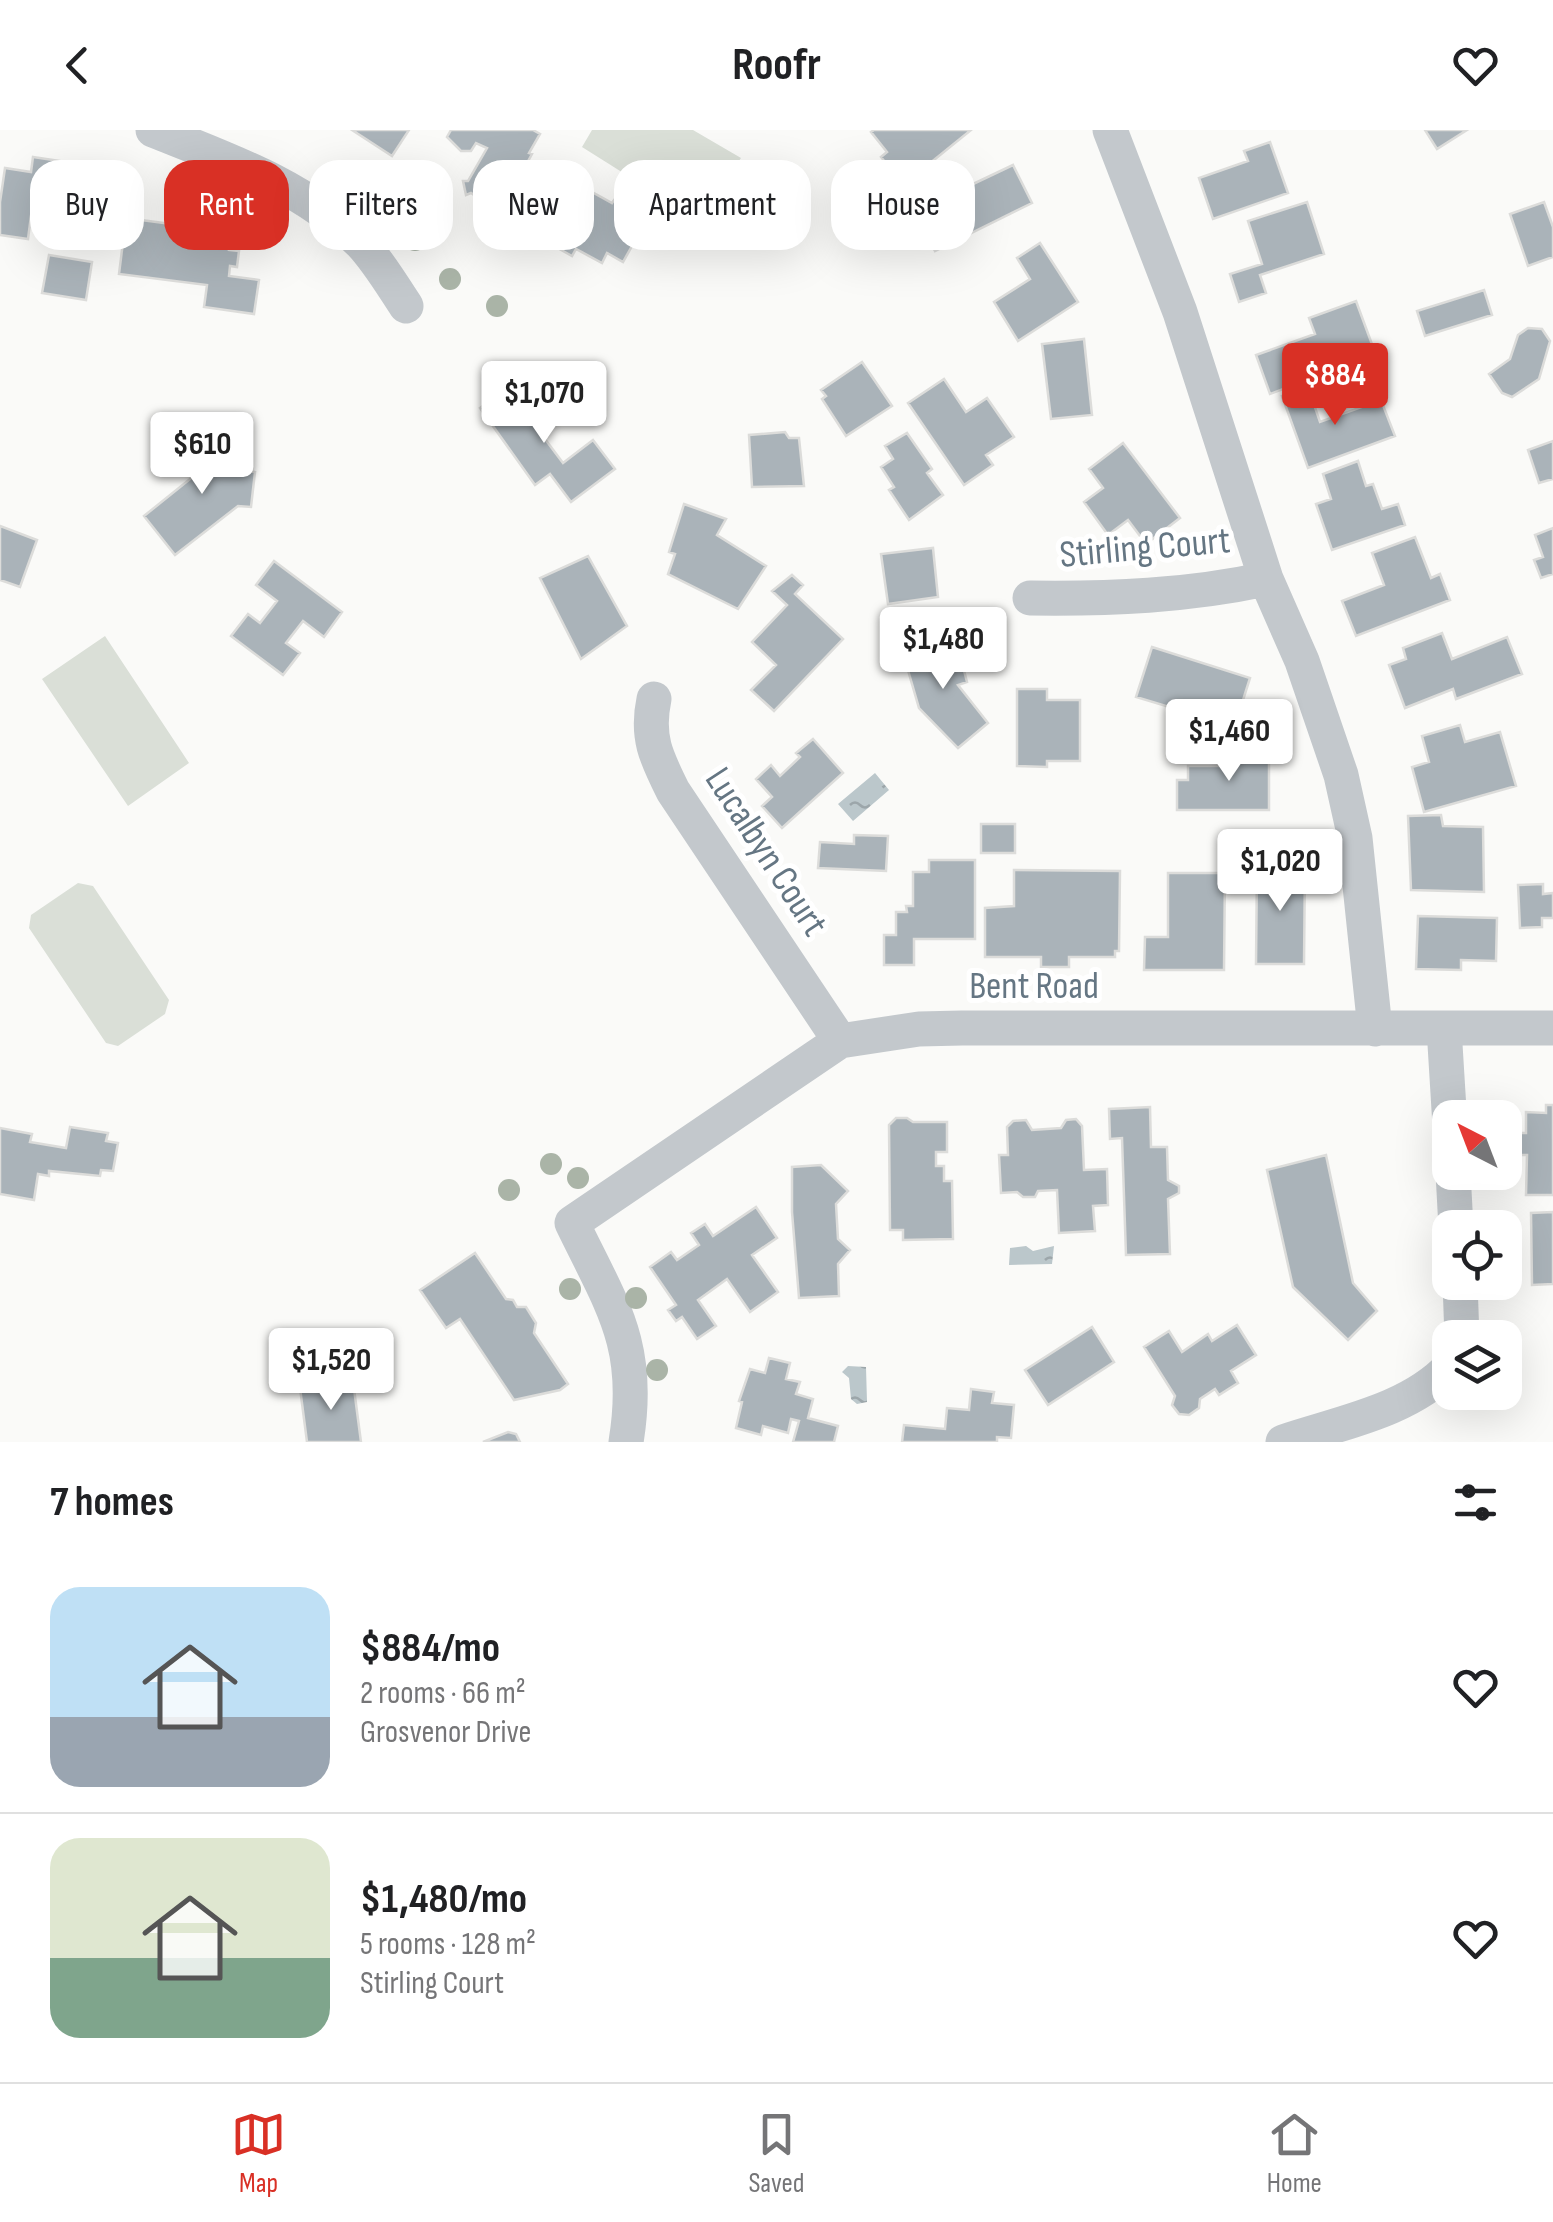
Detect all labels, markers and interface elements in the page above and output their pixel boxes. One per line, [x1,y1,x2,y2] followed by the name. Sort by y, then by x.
[50,38,105,93] icon: back
[732,38,821,93] text: Roofr
[1448,38,1503,93] icon: heart
[30,160,144,250] chip: Buy
[164,160,289,250] chip: Rent
[309,160,453,250] chip: Filters
[473,160,594,250] chip: New
[614,160,811,250] chip: Apartment
[831,160,975,250] chip: House
[1276,343,1394,428] pin: $884
[1304,356,1366,395] text: $884
[463,361,625,446] pin: $1,070
[503,374,585,413] text: $1,070
[143,412,261,497] pin: $610
[172,425,232,464] text: $610
[1058,518,1232,578] street label: Stirling Court
[862,607,1024,692] pin: $1,480
[902,620,984,659] text: $1,480
[1148,699,1310,784] pin: $1,460
[1188,712,1270,751] text: $1,460
[695,759,837,945] street label: Lucalbyn Court
[1199,829,1361,914] pin: $1,020
[1239,842,1321,881] text: $1,020
[969,964,1099,1009] street label: Bent Road
[1432,1100,1522,1190] north arrow
[1432,1100,1522,1410] map controls
[1432,1210,1522,1300] button: locate
[1432,1320,1522,1410] button: layers
[250,1328,412,1413] pin: $1,520
[291,1341,371,1380] text: $1,520
[1448,1475,1503,1530] icon: filters
[50,1477,174,1528] text: 7 homes
[360,1623,500,1674] text: $884/mo
[130,1627,250,1747] icon: home
[1448,1660,1503,1715] icon: heart
[360,1674,526,1713] text: 2 rooms · 66 m²
[360,1713,532,1752] text: Grosvenor Drive
[360,1874,527,1925] text: $1,480/mo
[130,1878,250,1998] icon: home
[1448,1911,1503,1966] icon: heart
[360,1925,536,1964] text: 5 rooms · 128 m²
[360,1964,504,2003] text: Stirling Court
[231,2107,286,2200] tab: Map
[748,2107,805,2200] tab: Saved
[1267,2107,1322,2200] tab: Home

